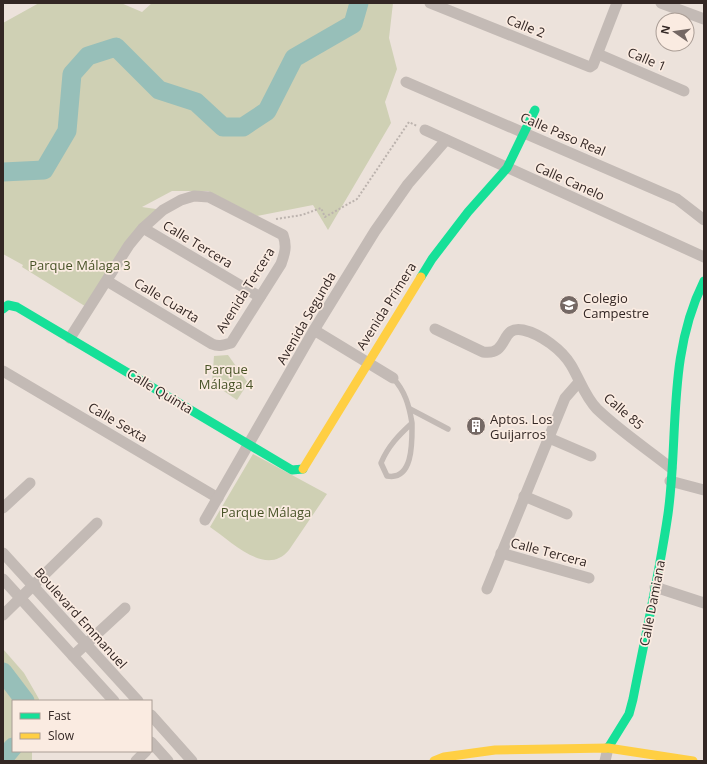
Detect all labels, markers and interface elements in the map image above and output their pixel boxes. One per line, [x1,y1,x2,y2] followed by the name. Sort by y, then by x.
[504,10,548,42] street label: Calle 2
[655,12,695,52] north arrow
[656,24,673,36] text: N
[625,43,669,75] street label: Calle 1
[518,108,608,160] street label: Calle Paso Real
[532,158,608,204] street label: Calle Canelo
[160,216,236,272] street label: Calle Tercera
[211,244,279,336] street label: Avenida Tercera
[29,256,131,274] park label: Parque Málaga 3
[352,259,420,353] street label: Avenida Primera
[272,268,340,368] street label: Avenida Segunda
[131,273,203,327] street label: Calle Cuarta
[583,289,649,322] place label: Colegio Campestre
[558,294,580,316] school or university icon: Colegio Campestre
[199,360,254,393] park label: Parque Málaga 4
[124,364,196,418] street label: Calle Quinta
[600,389,648,433] street label: Calle 85
[85,398,151,446] street label: Calle Sexta
[490,410,552,443] place label: Aptos. Los Guijarros
[465,415,487,437] building icon: Aptos. Los Guijarros
[221,503,311,521] park label: Parque Málaga
[509,533,589,571] street label: Calle Tercera
[635,559,669,647] street label: Calle Damiana
[31,564,131,672] street label: Boulevard Emmanuel
[12,700,152,752] legend
[48,707,71,724] text: Fast
[48,727,75,744] text: Slow

